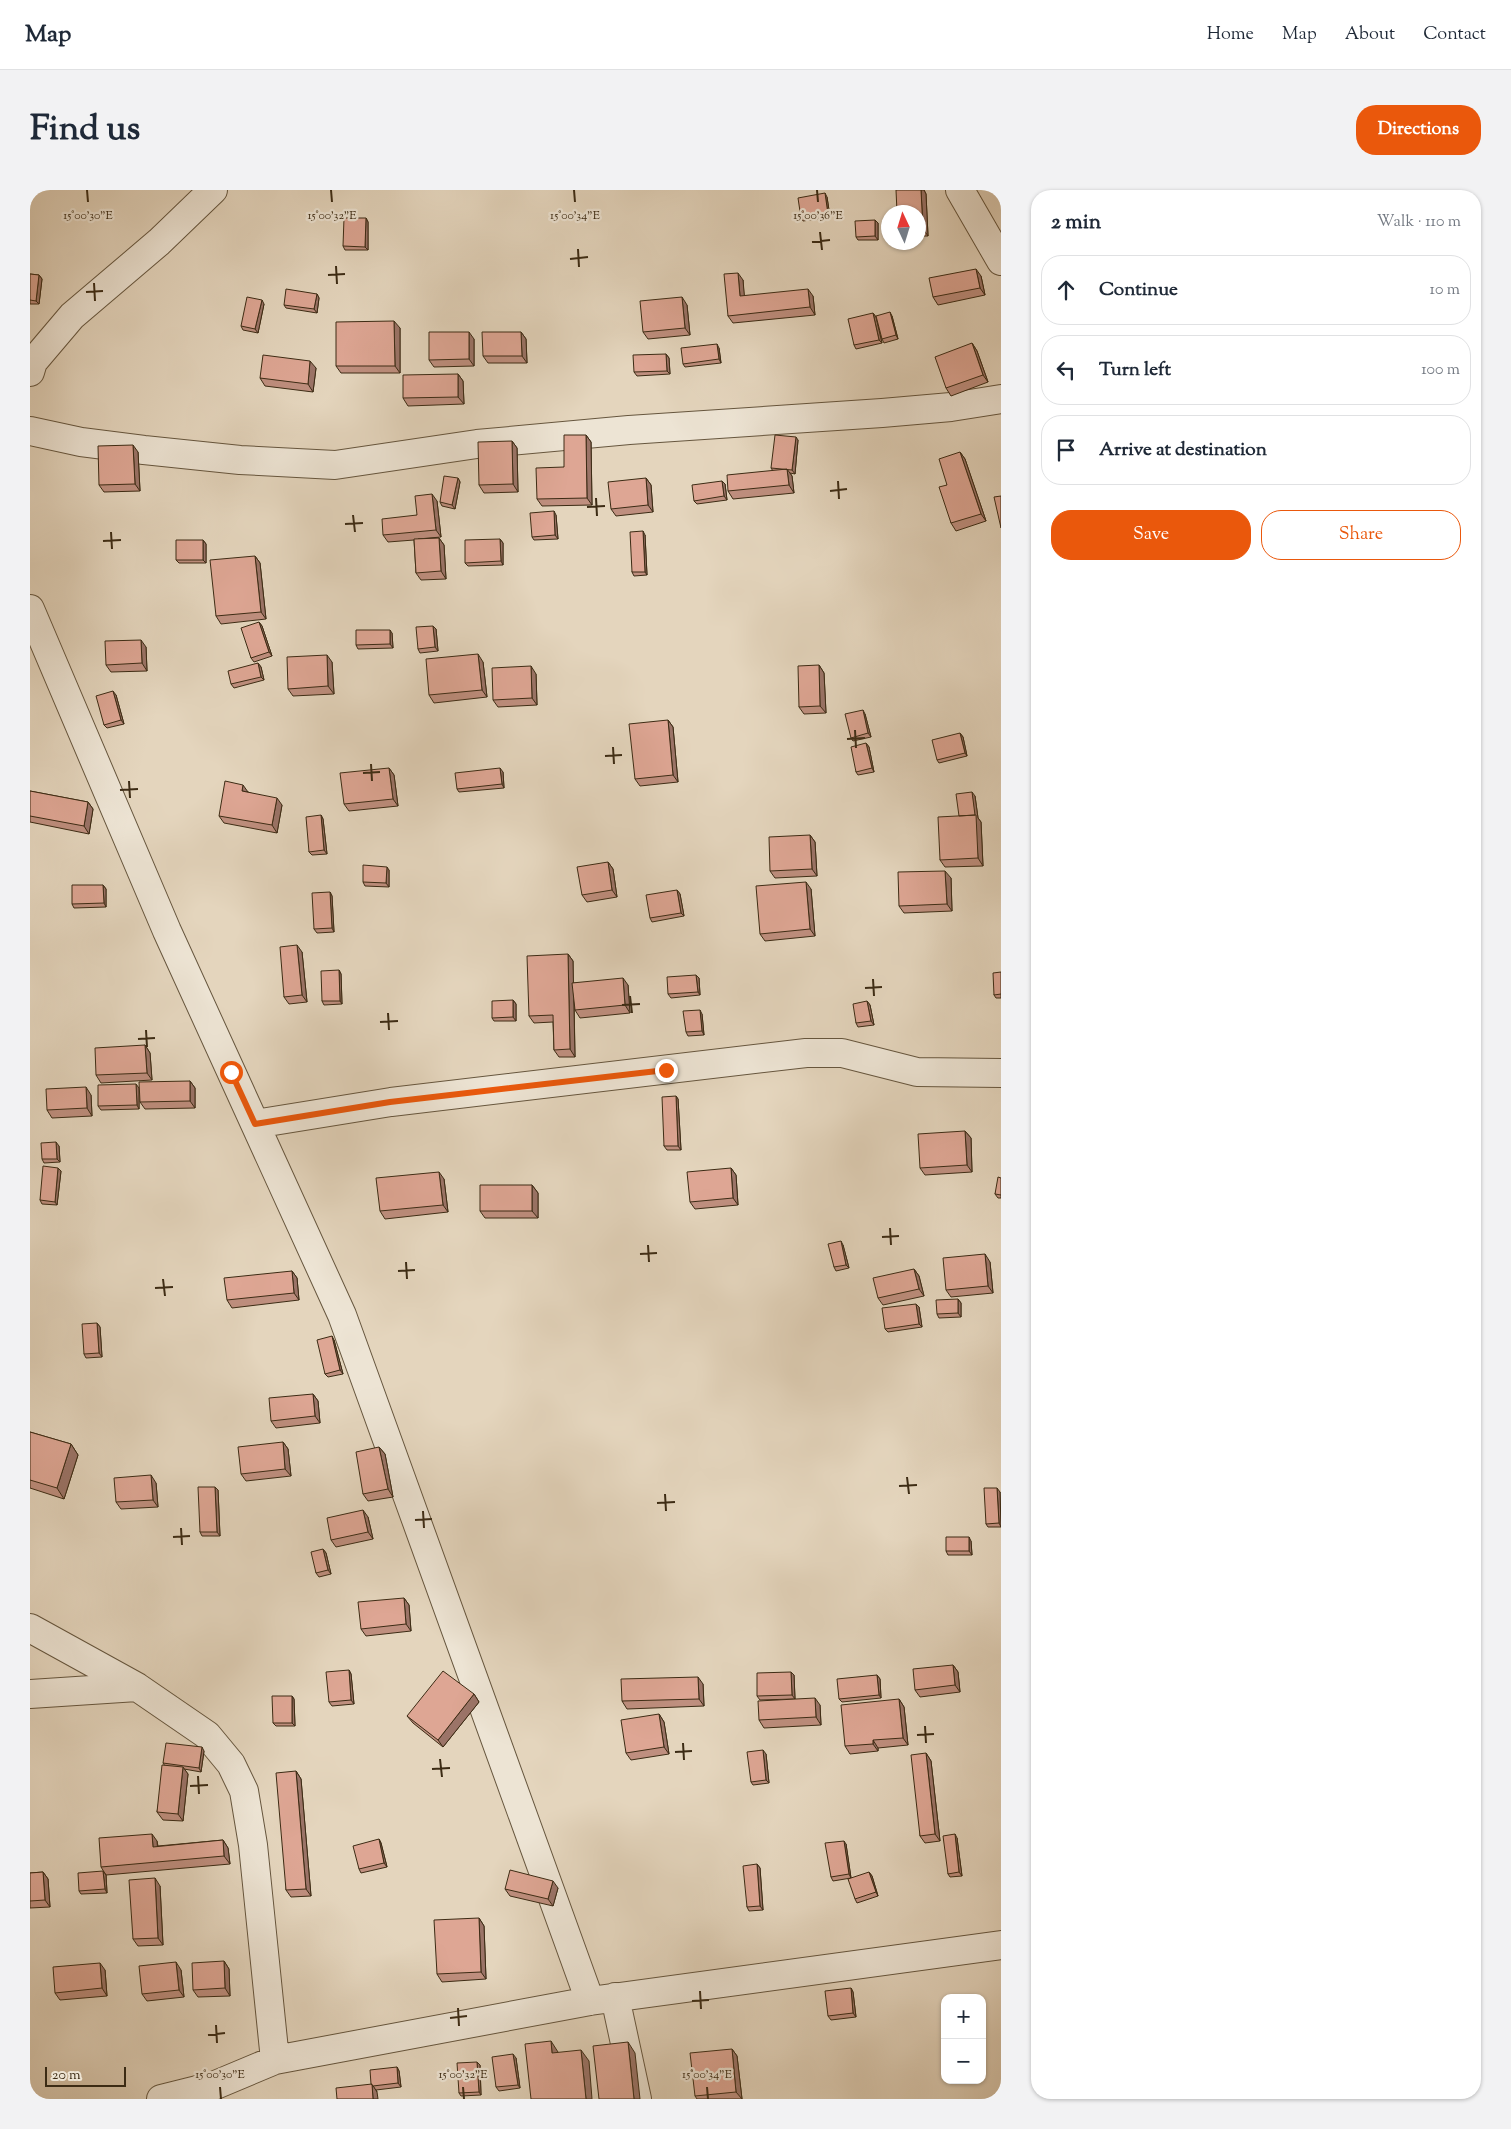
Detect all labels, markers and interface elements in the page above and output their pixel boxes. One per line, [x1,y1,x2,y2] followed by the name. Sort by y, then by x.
[25,18,71,52] text: Map
[1207,22,1254,48] text: Home
[1282,22,1317,48] text: Map
[1345,22,1395,48] text: About
[1423,22,1486,48] text: Contact
[30,105,140,156] text: Find us
[1356,105,1481,155] button: Directions
[881,205,926,250] north arrow
[63,207,114,225] text: 15°00'30"E
[307,207,357,225] text: 15°00'32"E
[550,207,601,225] text: 15°00'34"E
[793,207,844,225] text: 15°00'36"E
[1051,208,1101,238] text: 2 min
[1377,211,1461,234] text: Walk · 110 m
[1052,276,1080,304] icon: ahead
[1099,277,1178,304] text: Continue
[1430,279,1460,302] text: 10 m
[1052,356,1080,384] icon: left
[1099,357,1171,384] text: Turn left
[1421,359,1460,382] text: 100 m
[1052,436,1080,464] icon: arrive
[1099,437,1267,464] text: Arrive at destination
[1051,510,1251,560] button: Save
[1261,510,1461,560] button: Share
[655,1059,678,1082] route end
[220,1061,243,1084] route start
[941,1994,986,2084] map controls
[941,1994,986,2039] button: +
[941,2039,986,2084] button: −
[45,2064,126,2087] scale bar
[52,2066,81,2086] text: 20 m
[195,2066,246,2084] text: 15°00'30"E
[438,2066,488,2084] text: 15°00'32"E
[682,2066,733,2084] text: 15°00'34"E

